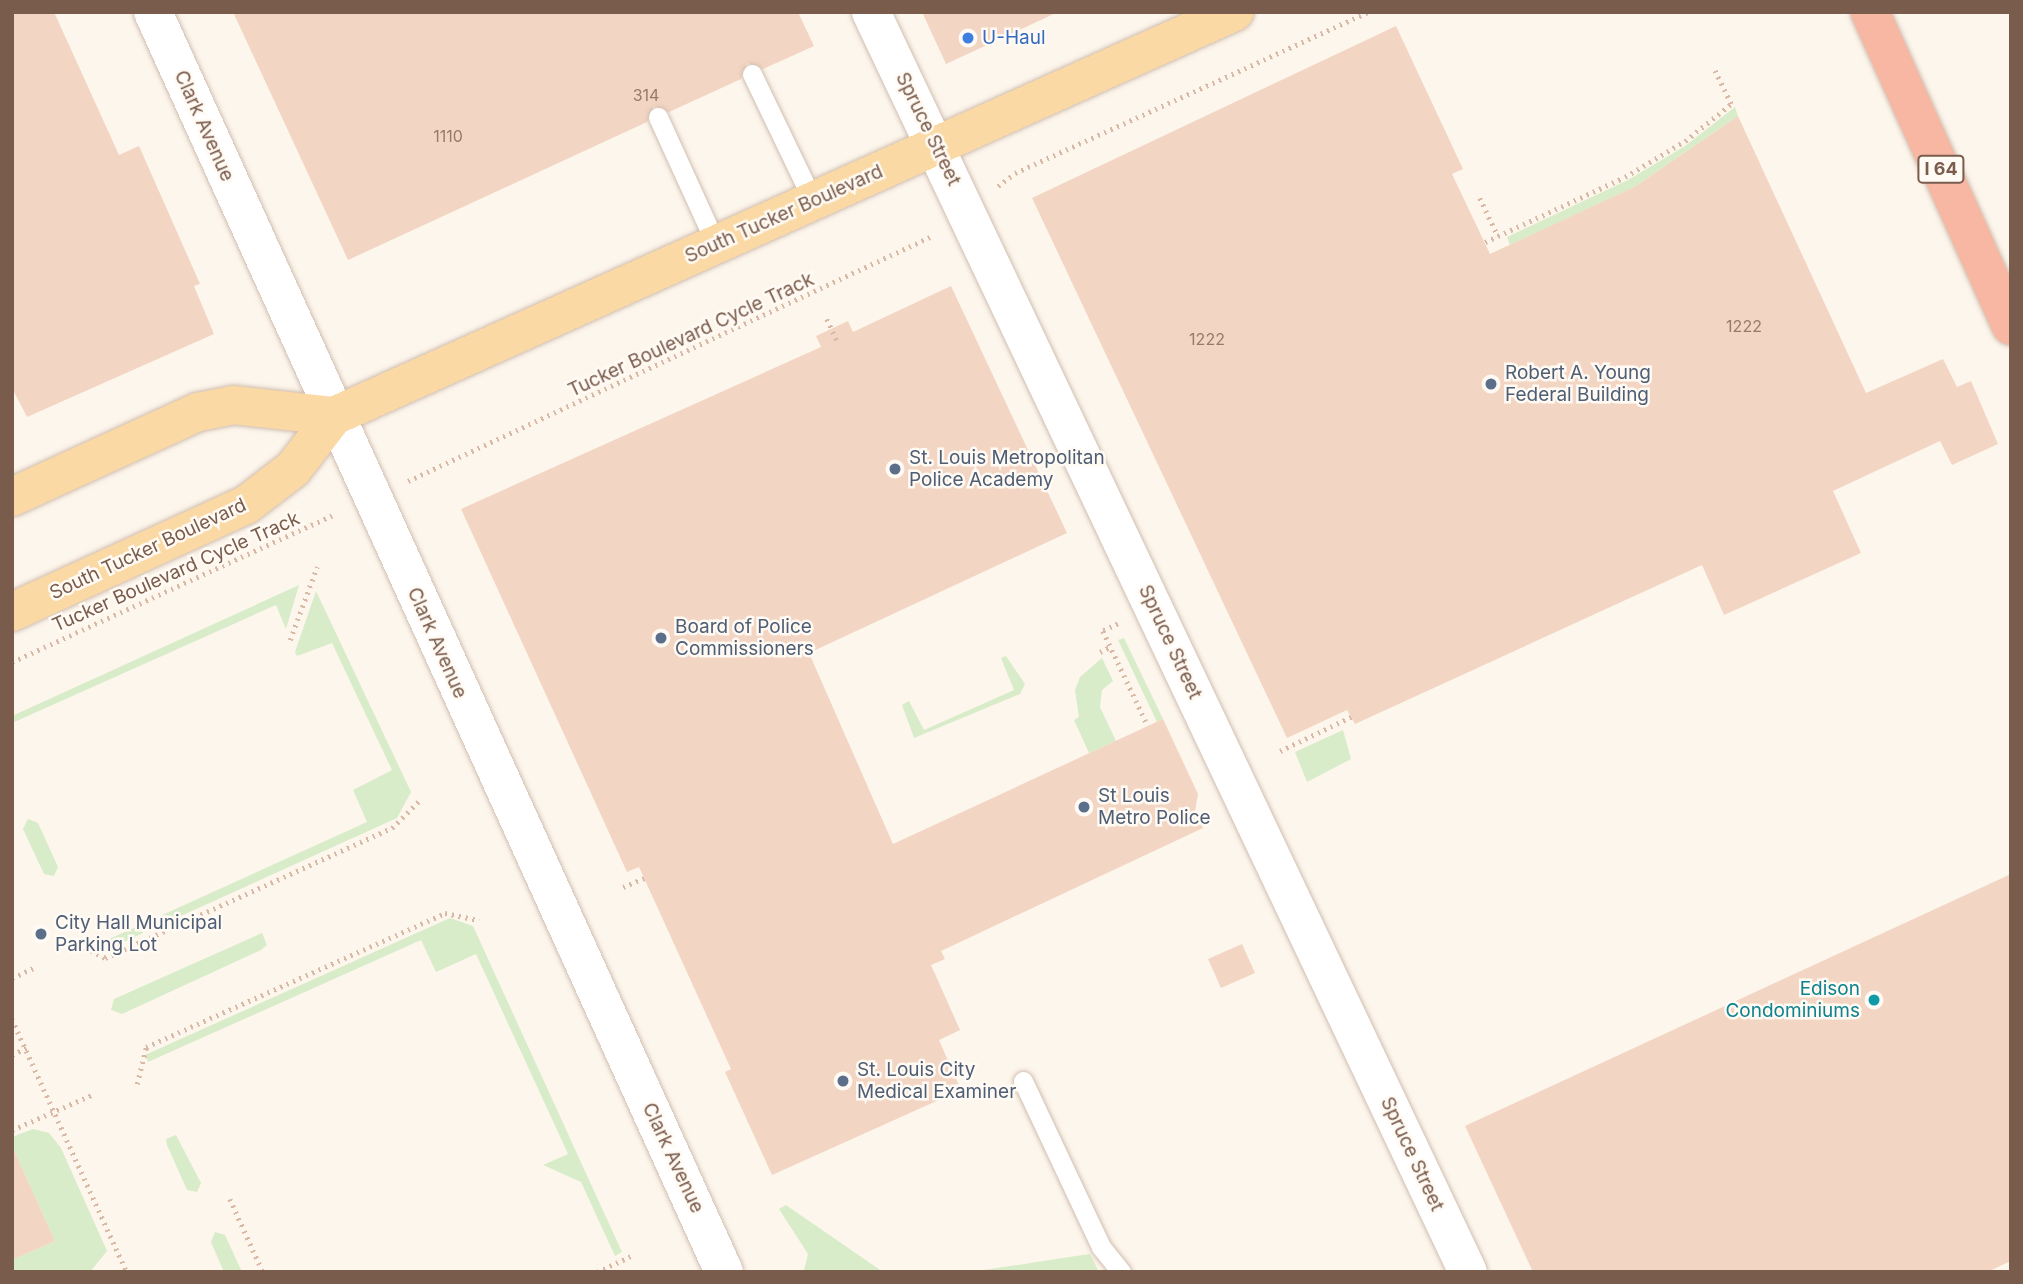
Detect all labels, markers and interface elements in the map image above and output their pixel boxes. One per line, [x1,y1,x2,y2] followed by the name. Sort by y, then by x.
[982,27,1046,49] place label: U-Haul
[960,30,976,46] marker: U-Haul
[169,67,239,185] street label: Clark Avenue
[891,69,965,189] street label: Spruce Street
[633,85,659,105] house number: 314
[433,126,463,146] house number: 1110
[1916,154,1966,184] road number: I 64
[682,160,886,268] street label: South Tucker Boulevard
[565,268,817,402] street label: Tucker Boulevard Cycle Track
[1726,316,1762,336] house number: 1222
[1189,329,1225,349] house number: 1222
[1505,362,1651,406] place label: Robert A. Young Federal Building
[1483,376,1499,392] marker: Robert A. Young Federal Building
[909,447,1105,491] place label: St. Louis Metropolitan Police Academy
[887,461,903,477] marker: St. Louis Metropolitan Police Academy
[46,493,250,605] street label: South Tucker Boulevard
[49,507,303,637] street label: Tucker Boulevard Cycle Track
[1134,581,1206,703] street label: Spruce Street
[402,584,472,702] street label: Clark Avenue
[675,616,814,660] place label: Board of Police Commissioners
[653,630,669,646] marker: Board of Police Commissioners
[1098,785,1211,829] place label: St Louis Metro Police
[1076,799,1092,815] marker: St Louis Metro Police
[55,912,222,956] place label: City Hall Municipal Parking Lot
[33,926,49,942] marker: City Hall Municipal Parking Lot
[1725,978,1860,1022] place label: Edison Condominiums
[1866,992,1882,1008] marker: Edison Condominiums
[857,1059,1016,1103] place label: St. Louis City Medical Examiner
[835,1073,851,1089] marker: St. Louis City Medical Examiner
[1376,1093,1448,1215] street label: Spruce Street
[637,1099,709,1217] street label: Clark Avenue

